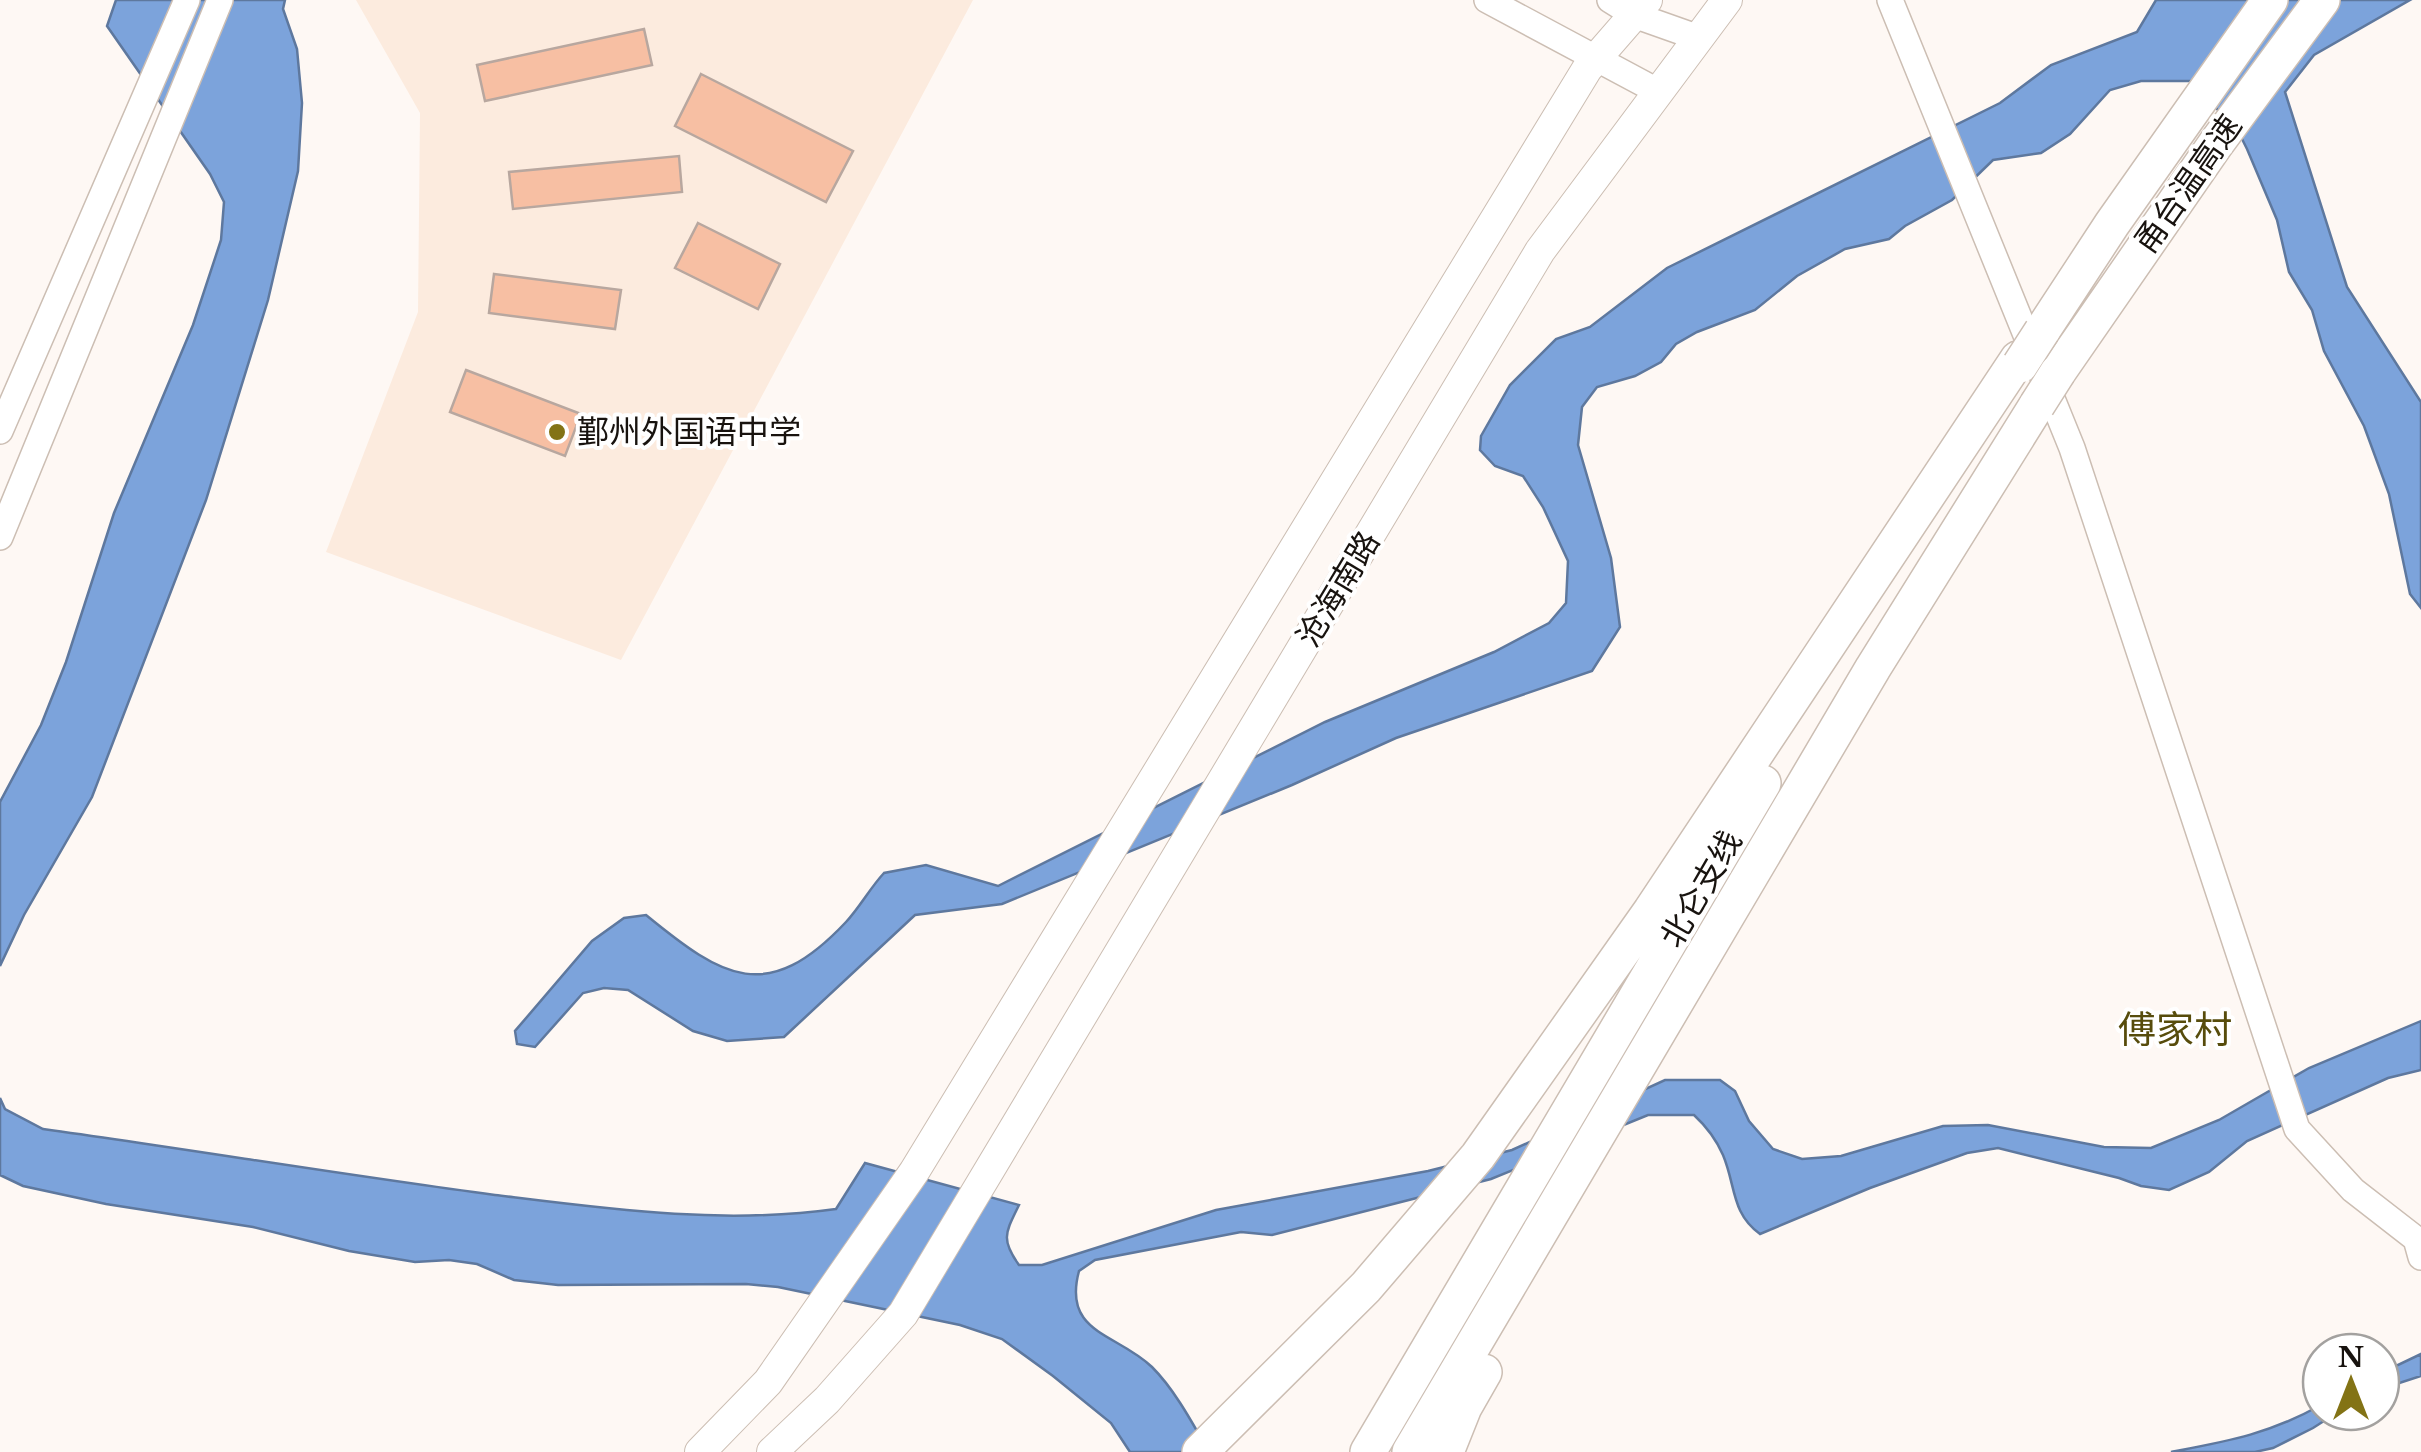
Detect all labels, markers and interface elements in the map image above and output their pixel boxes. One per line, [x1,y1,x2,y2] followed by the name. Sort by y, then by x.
[2126,107,2250,261] street label: 甬台温高速
[577,412,801,452] place label: 鄞州外国语中学
[546,421,568,443] marker: 鄞州外国语中学
[1288,524,1388,654] street label: 沧海南路
[1652,824,1750,954] street label: 北仑支线
[2118,1006,2232,1053] district label: 傅家村
[2301,1332,2401,1432] north arrow
[2338,1340,2364,1375] text: N

